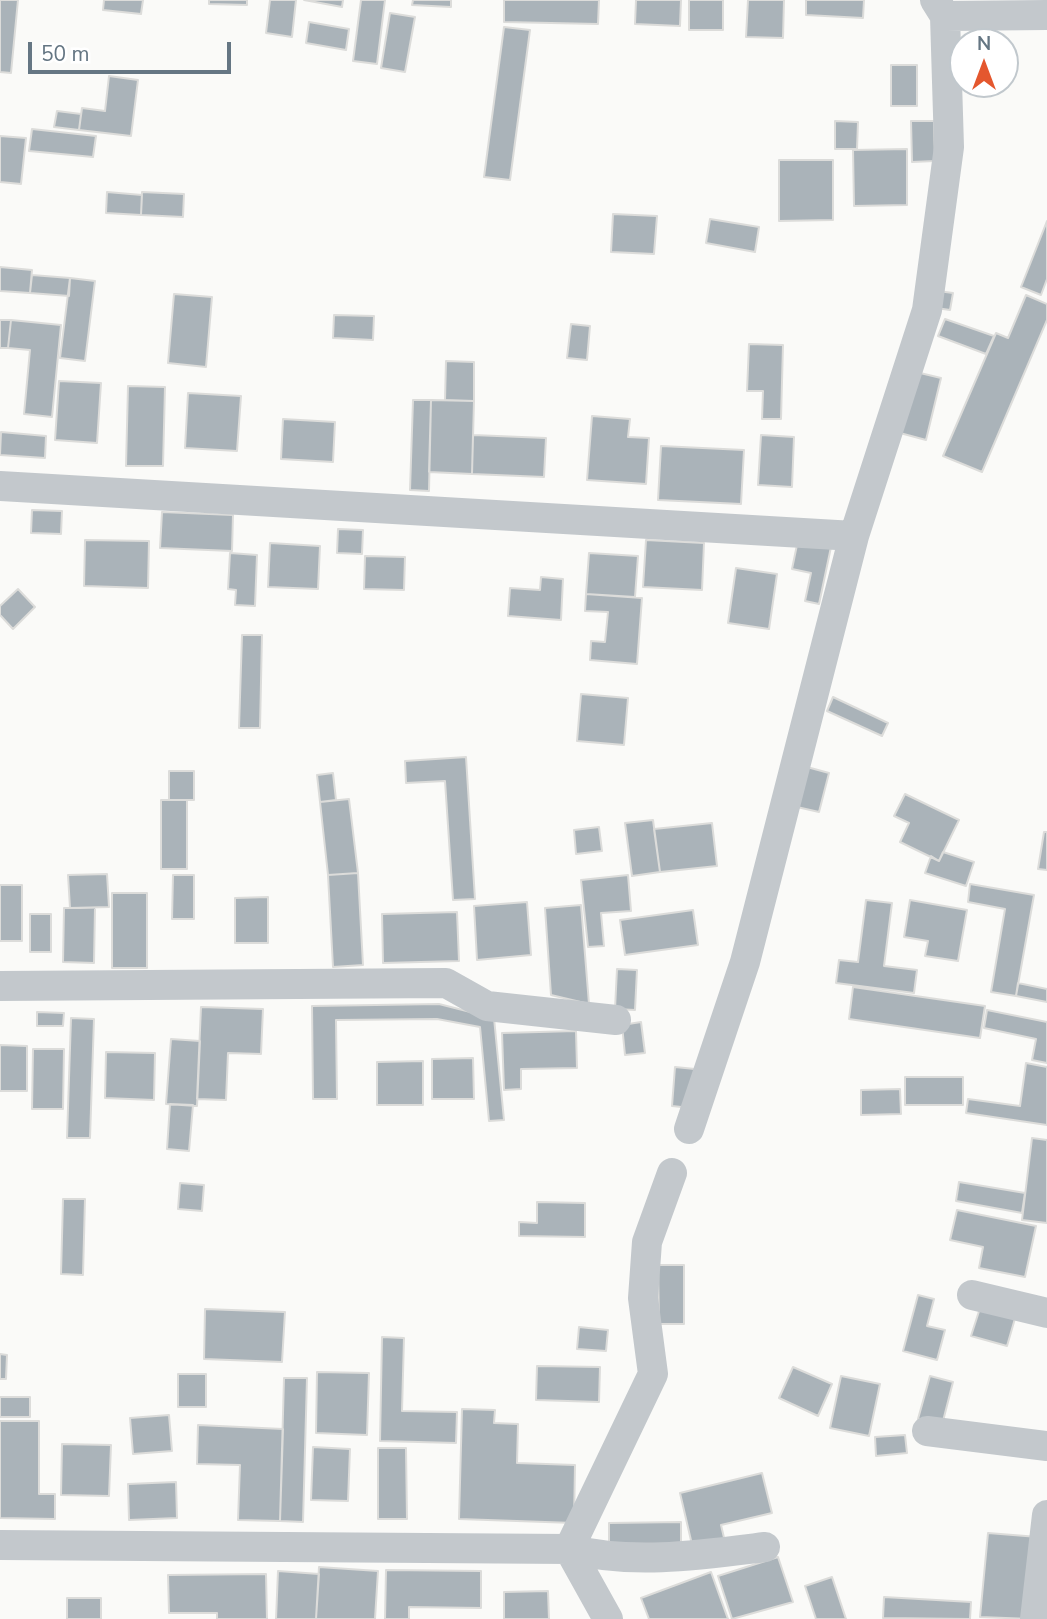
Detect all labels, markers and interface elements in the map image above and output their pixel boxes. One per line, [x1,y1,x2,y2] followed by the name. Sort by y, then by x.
[32,28,234,72] scale bar
[949,28,1019,98] north arrow
[977,31,991,57] text: N
[41,40,90,68] text: 50 m

